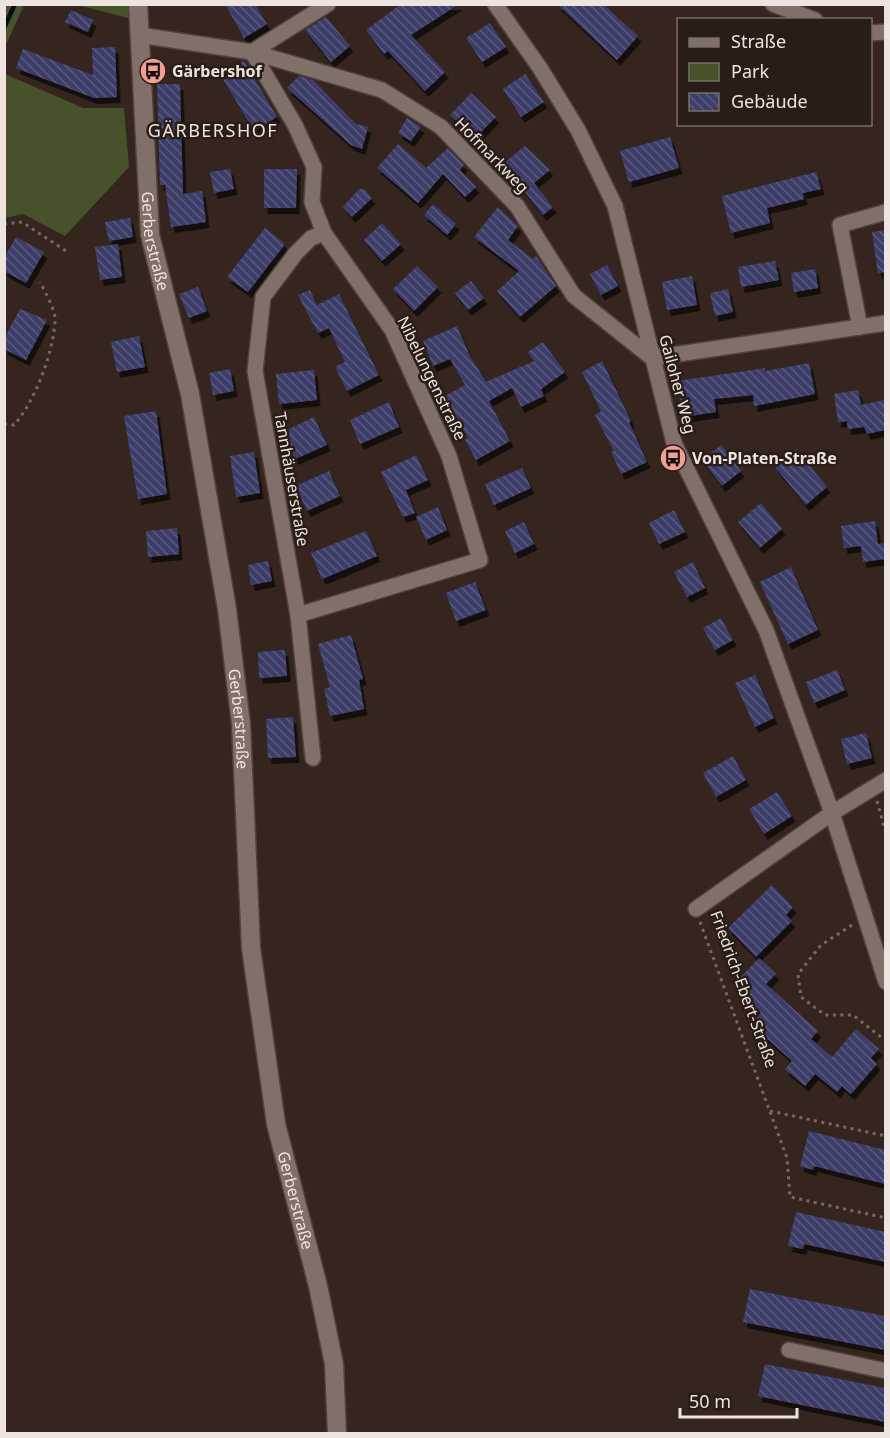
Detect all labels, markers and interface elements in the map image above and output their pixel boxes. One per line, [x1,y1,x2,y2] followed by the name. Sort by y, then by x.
[677,18,872,126] legend
[731,29,786,53] text: Straße
[138,56,168,86] bus stop icon: Gärbershof
[731,59,769,83] text: Park
[172,60,263,82] place label: Gärbershof
[731,89,808,113] text: Gebäude
[450,112,534,198] street label: Hofmarkweg
[148,118,278,142] district label: GÄRBERSHOF
[137,191,175,293] street label: Gerberstraße
[392,312,472,444] street label: Nibelungenstraße
[654,332,702,436] street label: Gailoher Weg
[269,410,315,548] street label: Tannhäuserstraße
[658,443,688,473] bus stop icon: Von-Platen-Straße
[692,447,837,469] place label: Von-Platen-Straße
[223,667,254,769] street label: Gerberstraße
[705,907,783,1071] street label: Friedrich-Ebert-Straße
[272,1149,319,1252] street label: Gerberstraße
[680,1381,797,1419] scale bar
[689,1389,731,1413] text: 50 m

